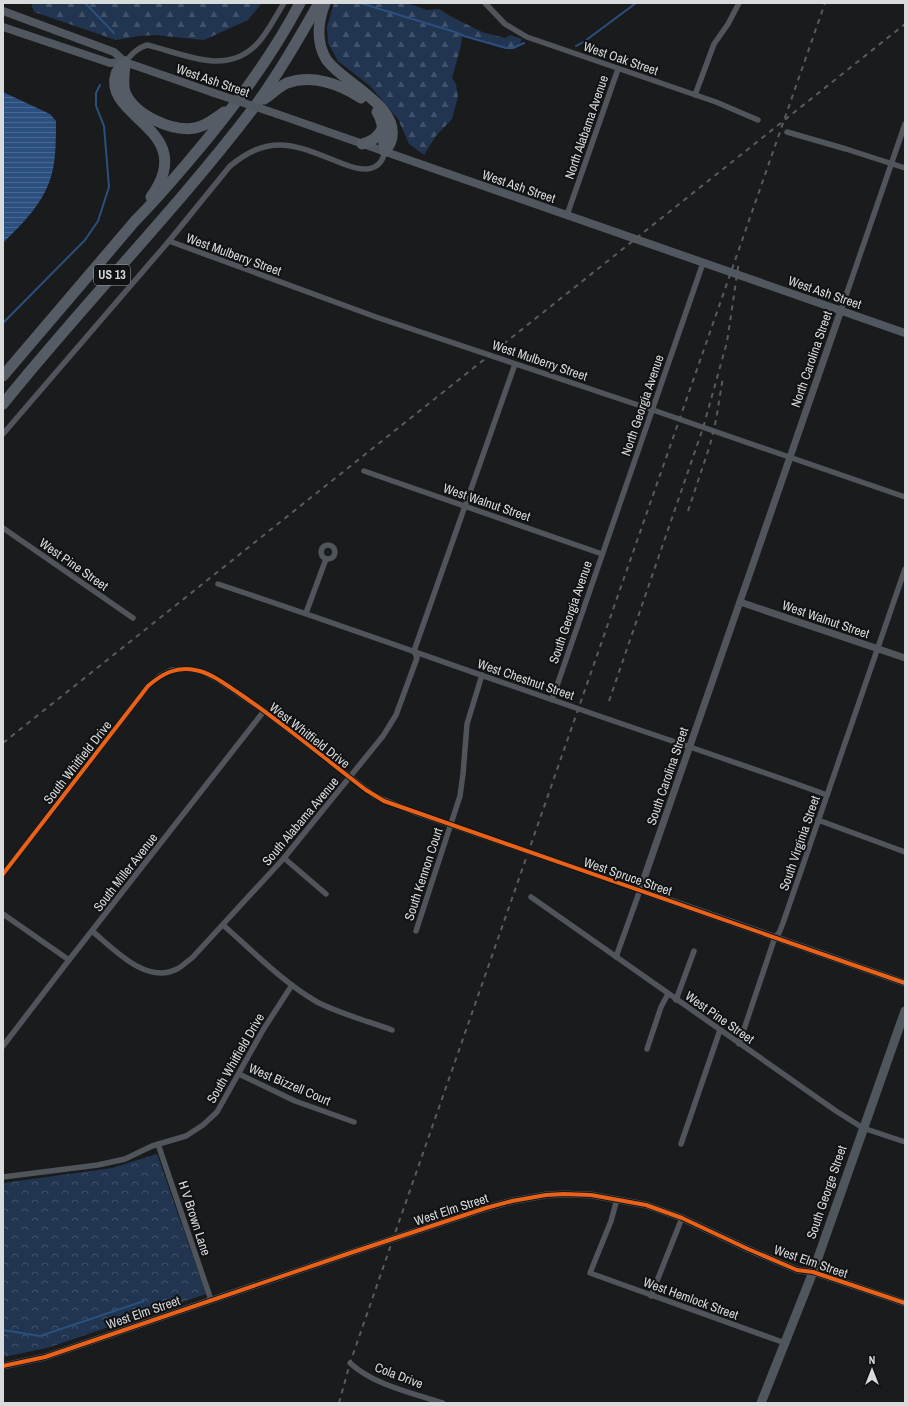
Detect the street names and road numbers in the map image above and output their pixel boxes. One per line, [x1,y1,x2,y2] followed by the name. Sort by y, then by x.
[581,38,661,79] street label: West Oak Street
[174,60,252,101] street label: West Ash Street
[561,73,612,181] street label: North Alabama Avenue
[480,166,558,207] street label: West Ash Street
[184,229,284,280] street label: West Mulberry Street
[94,265,130,285] road number: US 13
[786,272,864,313] street label: West Ash Street
[787,309,836,410] street label: North Carolina Street
[490,336,590,385] street label: West Mulberry Street
[617,352,668,458] street label: North Georgia Avenue
[441,480,533,525] street label: West Walnut Street
[36,534,112,594] street label: West Pine Street
[545,558,596,666] street label: South Georgia Avenue
[780,597,872,642] street label: West Walnut Street
[475,655,576,704] street label: West Chestnut Street
[266,699,353,772] street label: West Whitfield Drive
[40,717,115,807] street label: South Whitfield Drive
[643,725,692,827] street label: South Carolina Street
[258,773,343,869] street label: South Alabama Avenue
[775,793,824,893] street label: South Virginia Street
[400,826,446,923] street label: South Kennon Court
[89,830,161,915] street label: South Miller Avenue
[581,853,674,900] street label: West Spruce Street
[682,987,758,1047] street label: West Pine Street
[203,1010,268,1106] street label: South Whitfield Drive
[246,1060,333,1109] street label: West Bizzell Court
[803,1143,850,1241] street label: South George Street
[174,1179,215,1258] street label: H V Brown Lane
[412,1190,490,1229] street label: West Elm Street
[772,1241,850,1282] street label: West Elm Street
[641,1273,741,1324] street label: West Hemlock Street
[104,1292,182,1333] street label: West Elm Street
[372,1359,425,1392] street label: Cola Drive

